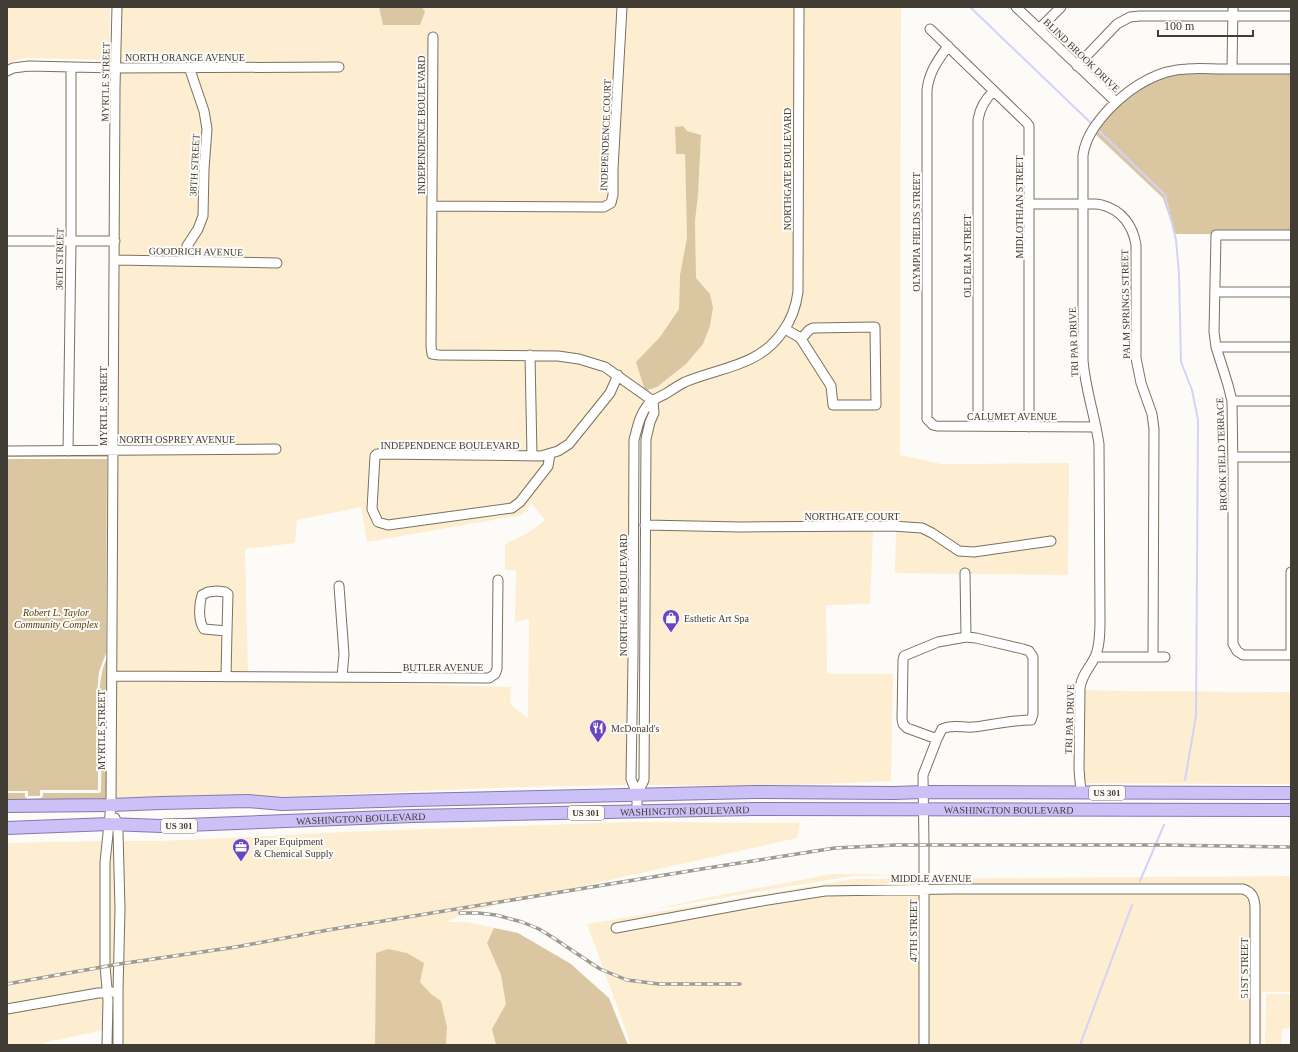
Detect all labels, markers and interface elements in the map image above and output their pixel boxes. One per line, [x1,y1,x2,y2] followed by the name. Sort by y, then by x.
[1158,12,1253,38] scale bar
[1041,16,1122,94] street label: BLIND BROOK DRIVE
[1164,19,1195,33] text: 100 m
[99,42,112,122] street label: MYRTLE STREET
[125,52,245,63] street label: NORTH ORANGE AVENUE
[416,56,427,194] street label: INDEPENDENCE BOULEVARD
[598,79,613,191] street label: INDEPENDENCE COURT
[782,108,793,230] street label: NORTHGATE BOULEVARD
[187,134,202,197] street label: 38TH STREET
[1014,155,1025,259] street label: MIDLOTHIAN STREET
[911,172,922,292] street label: OLYMPIA FIELDS STREET
[962,214,973,298] street label: OLD ELM STREET
[53,228,66,290] street label: 36TH STREET
[149,245,243,258] street label: GOODRICH AVENUE
[1119,249,1132,359] street label: PALM SPRINGS STREET
[1067,307,1080,377] street label: TRI PAR DRIVE
[98,366,109,446] street label: MYRTLE STREET
[1214,397,1229,511] street label: BROOK FIELD TERRACE
[967,411,1057,422] street label: CALUMET AVENUE
[119,434,235,445] street label: NORTH OSPREY AVENUE
[381,440,519,451] street label: INDEPENDENCE BOULEVARD
[804,511,900,522] street label: NORTHGATE COURT
[618,534,629,656] street label: NORTHGATE BOULEVARD
[14,607,99,630] park label: Robert L. Taylor Community Complex
[661,608,681,633] shop icon: Esthetic Art Spa
[684,613,750,624] place label: Esthetic Art Spa
[403,662,483,673] street label: BUTLER AVENUE
[1063,684,1076,754] street label: TRI PAR DRIVE
[96,690,107,770] street label: MYRTLE STREET
[588,718,608,743] restaurant icon: McDonald's
[611,723,660,734] place label: McDonald's
[1089,786,1125,800] road number: US 301
[620,804,750,818] street label: WASHINGTON BOULEVARD
[944,804,1073,816] street label: WASHINGTON BOULEVARD
[568,806,604,820] road number: US 301
[296,811,426,827] street label: WASHINGTON BOULEVARD
[161,819,197,833] road number: US 301
[254,836,333,859] place label: Paper Equipment & Chemical Supply
[231,837,251,862] office icon: Paper Equipment & Chemical Supply
[891,873,971,884] street label: MIDDLE AVENUE
[908,900,919,962] street label: 47TH STREET
[1239,938,1250,998] street label: 51ST STREET

